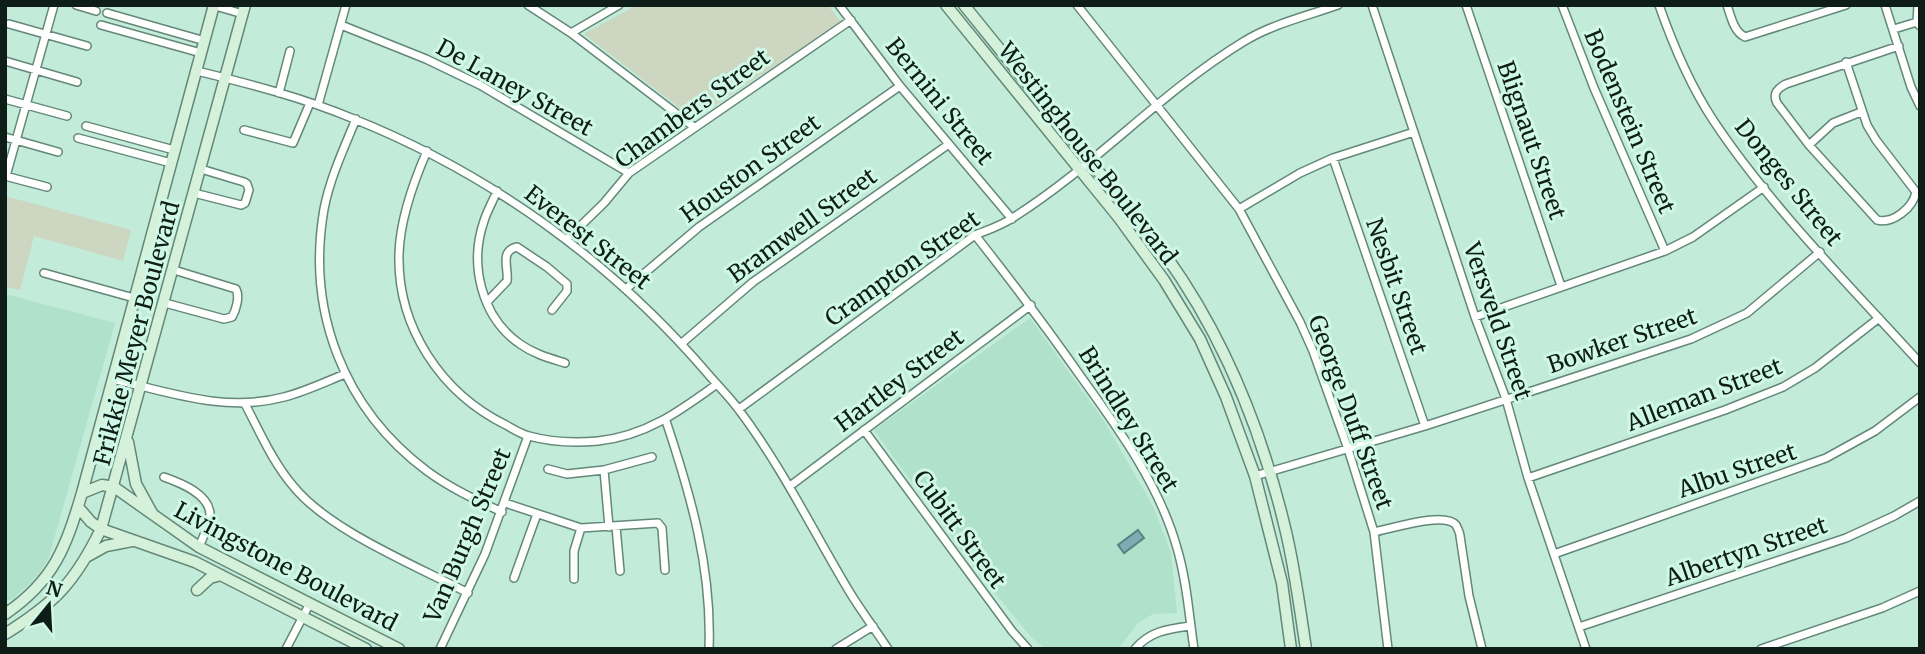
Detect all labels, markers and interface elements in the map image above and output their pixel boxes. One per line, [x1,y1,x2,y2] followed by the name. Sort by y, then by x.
[1578,25,1682,217] street label: Bodenstein Street
[432,32,598,142] street label: De Laney Street
[880,32,1000,170] street label: Bernini Street
[992,35,1184,270] street label: Westinghouse Boulevard
[609,42,775,174] street label: Chambers Street
[1491,57,1573,223] street label: Blignaut Street
[675,108,825,228] street label: Houston Street
[1729,113,1849,251] street label: Donges Street
[722,161,882,289] street label: Bramwell Street
[519,179,657,295] street label: Everest Street
[87,197,185,468] street label: Frikkie Meyer Boulevard
[819,204,985,332] street label: Crampton Street
[1360,214,1434,358] street label: Nesbit Street
[1457,238,1538,403] street label: Versveld Street
[1543,301,1701,379] street label: Bowker Street
[1302,311,1400,513] street label: George Duff Street
[829,322,969,438] street label: Hartley Street
[1073,341,1185,497] street label: Brindley Street
[1621,351,1786,437] street label: Alleman Street
[1673,436,1800,504] street label: Albu Street
[417,443,517,628] street label: Van Burgh Street
[907,464,1013,594] street label: Cubitt Street
[170,495,403,637] street label: Livingstone Boulevard
[1660,510,1831,593] street label: Albertyn Street
[14,570,84,640] north arrow
[43,575,65,603] text: N

